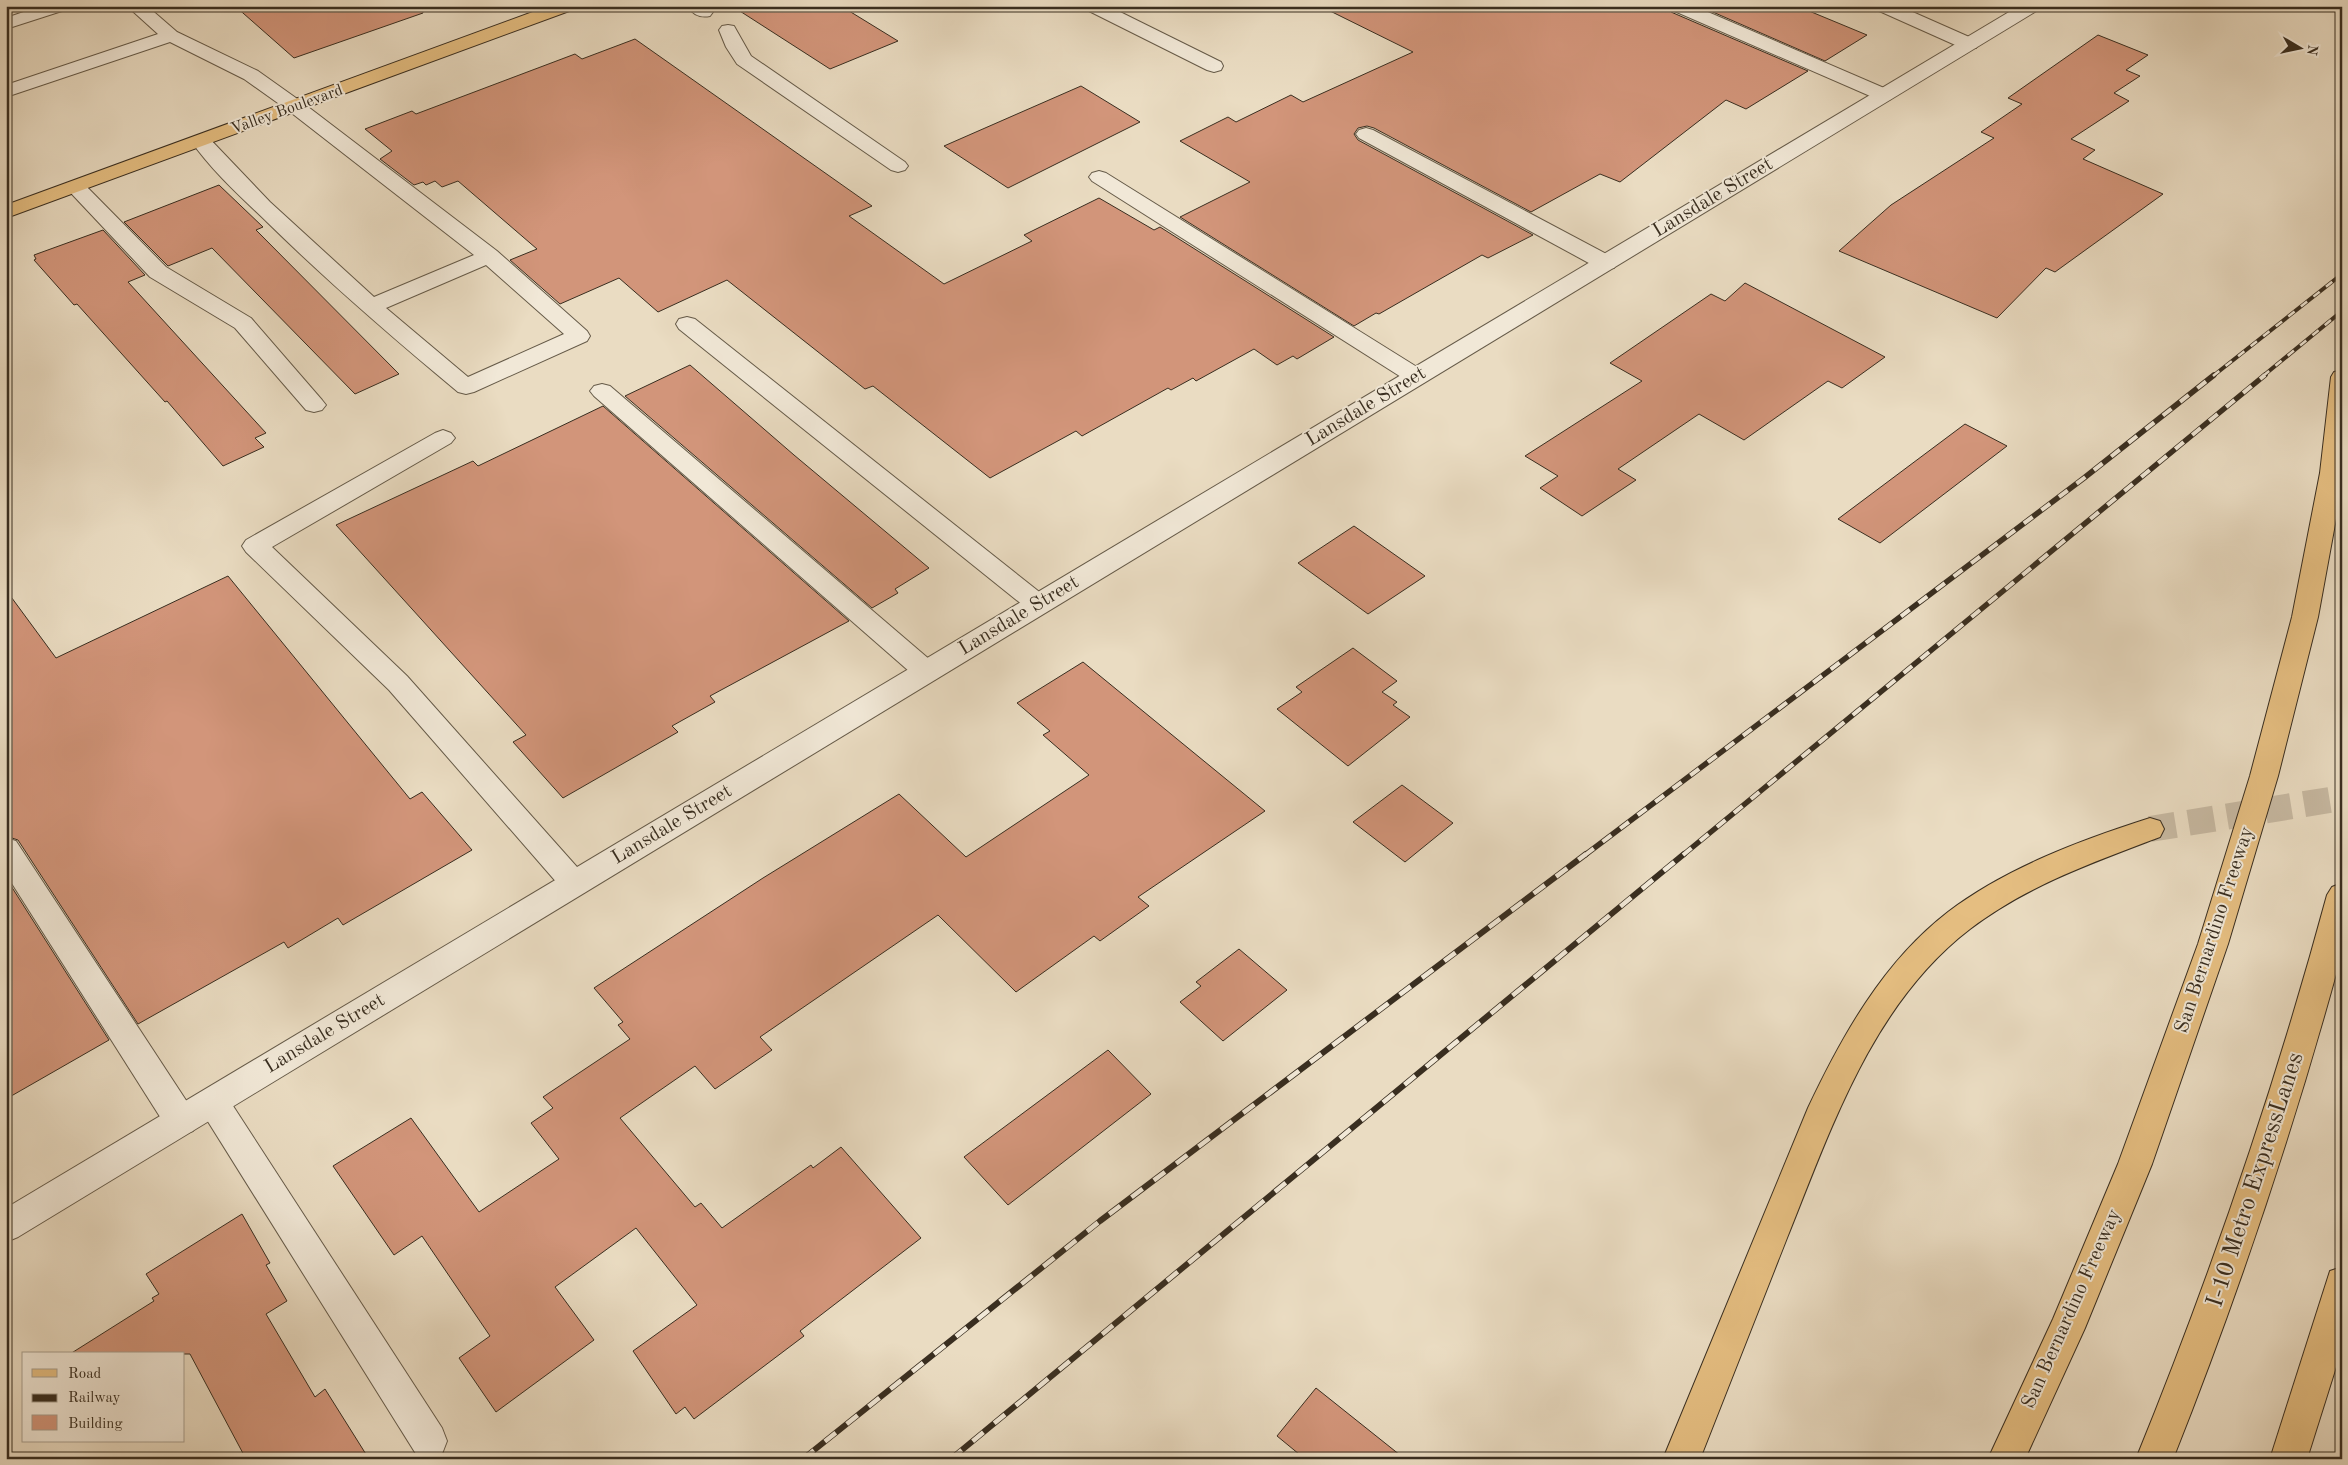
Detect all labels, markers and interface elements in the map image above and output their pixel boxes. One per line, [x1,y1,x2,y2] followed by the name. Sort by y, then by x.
[2276,22,2326,72] north arrow
[2304,43,2320,57] text: N
[229,82,345,138] street label: Valley Boulevard
[1649,154,1777,242] street label: Lansdale Street
[1302,363,1430,451] street label: Lansdale Street
[955,572,1083,660] street label: Lansdale Street
[608,781,736,869] street label: Lansdale Street
[2172,824,2258,1036] street label: San Bernardino Freeway
[261,990,389,1078] street label: Lansdale Street
[2203,1050,2309,1310] street label: I-10 Metro ExpressLanes
[2019,1206,2125,1412] street label: San Bernardino Freeway
[22,1352,185,1442] legend
[68,1367,102,1382] text: Road
[68,1391,121,1406] text: Railway
[68,1417,123,1432] text: Building

